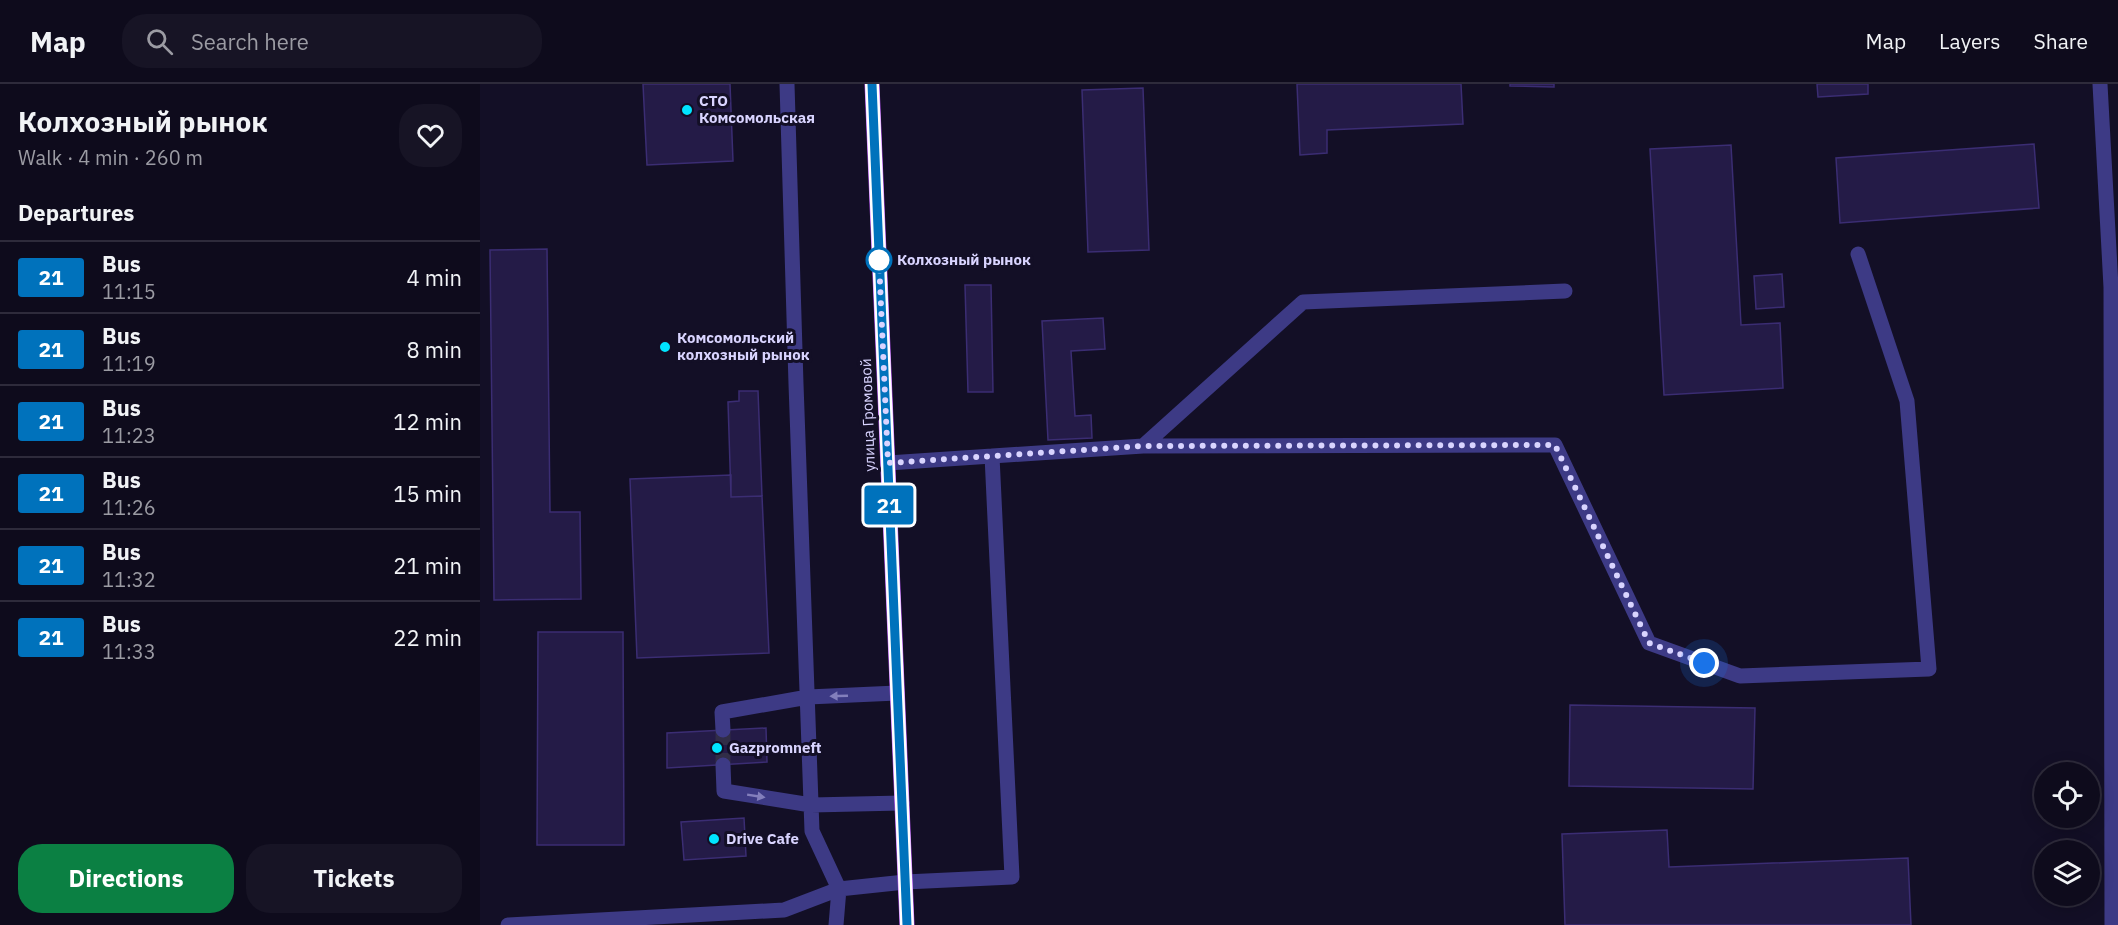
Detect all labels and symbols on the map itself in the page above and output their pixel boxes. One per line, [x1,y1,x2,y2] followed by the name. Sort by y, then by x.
[699,91,815,127] place label: СТО Комсомольская
[680,103,694,117] marker: СТО Комсомольская
[866,247,892,273] marker: Колхозный рынок
[897,250,1031,269] place label: Колхозный рынок
[677,328,810,364] place label: Комсомольский колхозный рынок
[658,340,672,354] marker: Комсомольский колхозный рынок
[856,358,879,472] street label: улица Громовой
[862,486,916,524] line badge: 21
[1689,648,1719,678] your location
[829,691,848,700] one-way arrow
[729,738,822,757] place label: Gazpromneft
[710,741,724,755] marker: Gazpromneft
[746,792,765,801] one-way arrow
[726,829,799,848] place label: Drive Cafe
[707,832,721,846] marker: Drive Cafe

